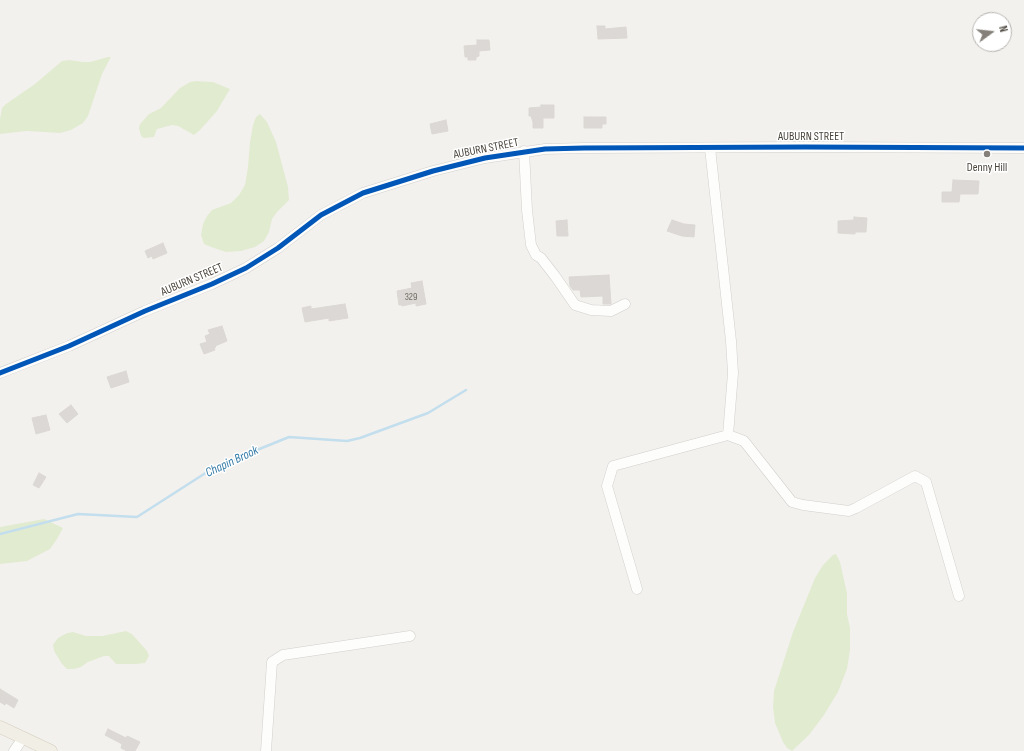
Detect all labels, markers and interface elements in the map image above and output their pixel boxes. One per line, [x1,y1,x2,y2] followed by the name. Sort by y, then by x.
[972,12,1012,52] north arrow
[996,25,1010,34] text: N
[778,130,844,144] street label: AUBURN STREET
[452,136,520,162] street label: AUBURN STREET
[982,149,992,159] marker: Denny Hill
[967,161,1007,175] place label: Denny Hill
[159,260,225,300] street label: AUBURN STREET
[405,291,417,303] house number: 329
[203,443,261,481] water label: Chapin Brook

